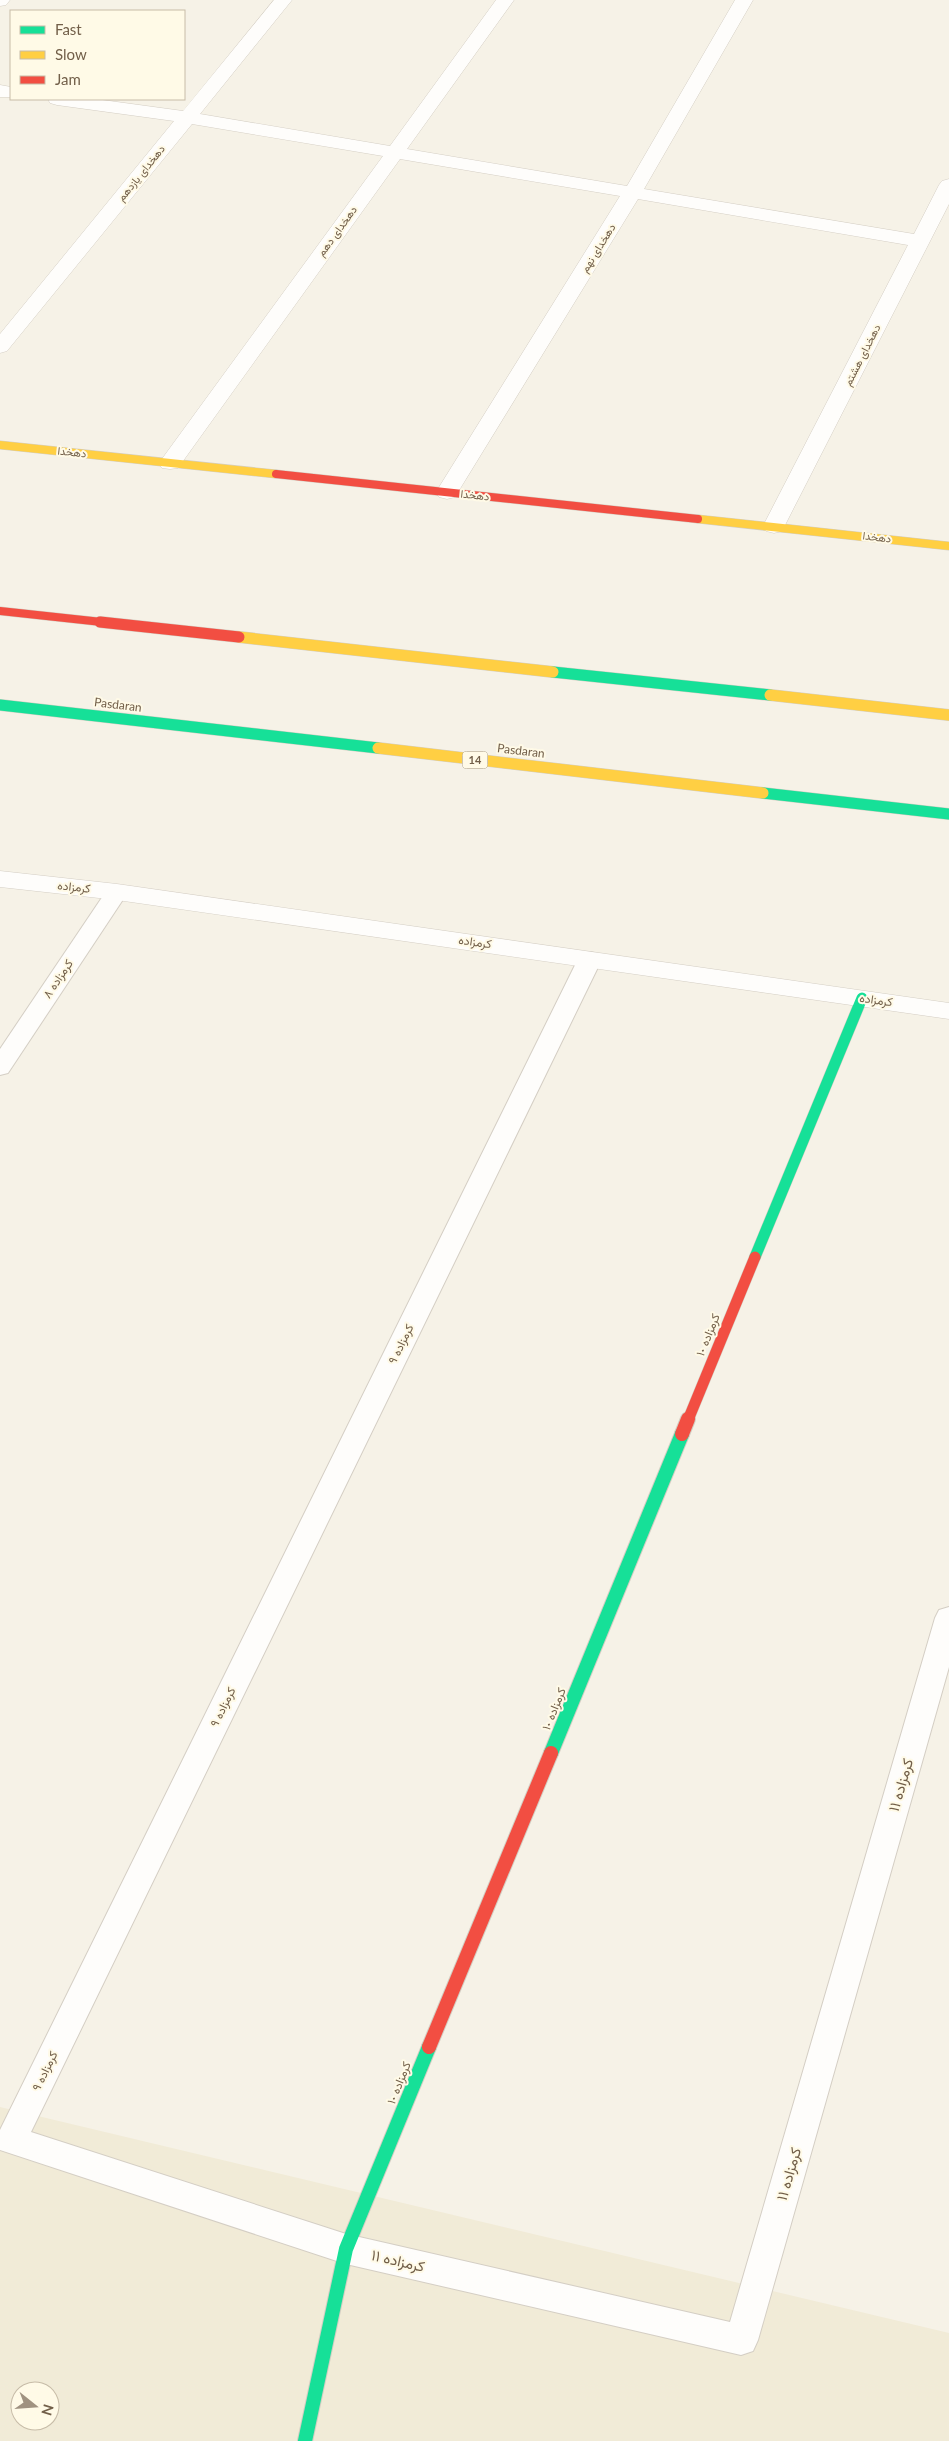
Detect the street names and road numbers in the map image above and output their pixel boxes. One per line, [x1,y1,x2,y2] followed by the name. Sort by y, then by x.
[114,142,169,205] street label: دهخدای یازدهم
[314,203,361,260] street label: دهخدای دهم
[577,221,619,276] street label: دهخدای نهم
[841,322,884,389] street label: دهخدای هشتم
[57,444,87,459] street label: دهخدا
[460,487,490,502] street label: دهخدا
[862,528,892,545] street label: دهخدا
[93,694,143,715] street label: Pasdaran
[496,740,546,761] street label: Pasdaran
[462,752,488,768] road number: 14
[57,877,91,897] street label: کرمزاده
[457,932,493,952] street label: کرمزاده
[39,956,77,1002] street label: کرمزاده ٨
[858,990,894,1010] street label: کرمزاده
[692,1311,724,1359] street label: کرمزاده ١٠
[385,1322,417,1366] street label: کرمزاده ٩
[207,1685,239,1729] street label: کرمزاده ٩
[538,1685,570,1733] street label: کرمزاده ١٠
[884,1756,917,1814] street label: کرمزاده ١١
[29,2049,61,2093] street label: کرمزاده ٩
[383,2059,415,2107] street label: کرمزاده ١٠
[772,2145,805,2203] street label: کرمزاده ١١
[370,2245,427,2276] street label: کرمزاده ١١

